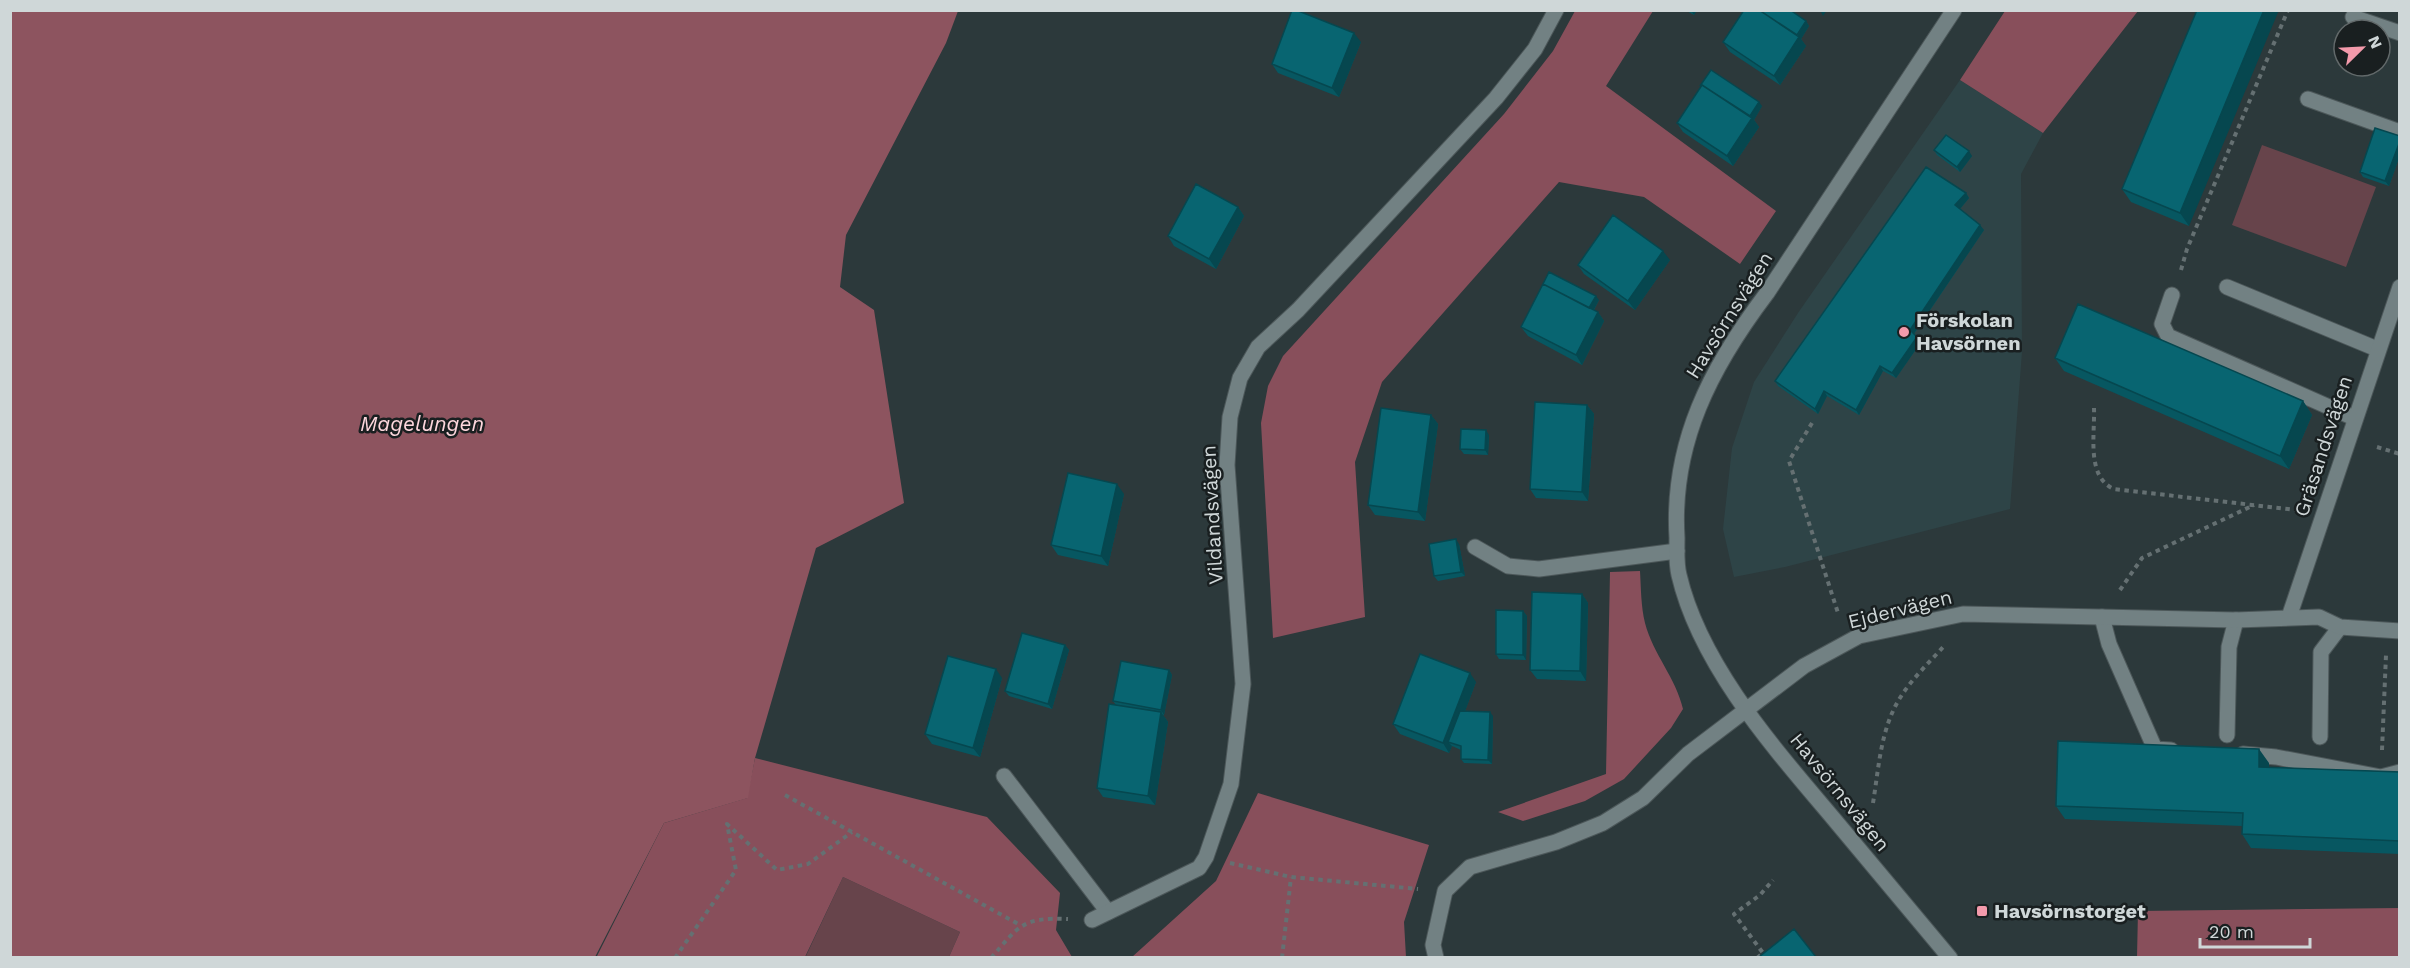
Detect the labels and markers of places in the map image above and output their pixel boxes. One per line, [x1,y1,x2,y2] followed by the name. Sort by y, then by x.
[1916,308,2021,355] place label: Förskolan Havsörnen
[1897,325,1911,339] marker: Förskolan Havsörnen
[1994,899,2146,923] place label: Havsörnstorget
[1975,904,1989,918] marker: Havsörnstorget

